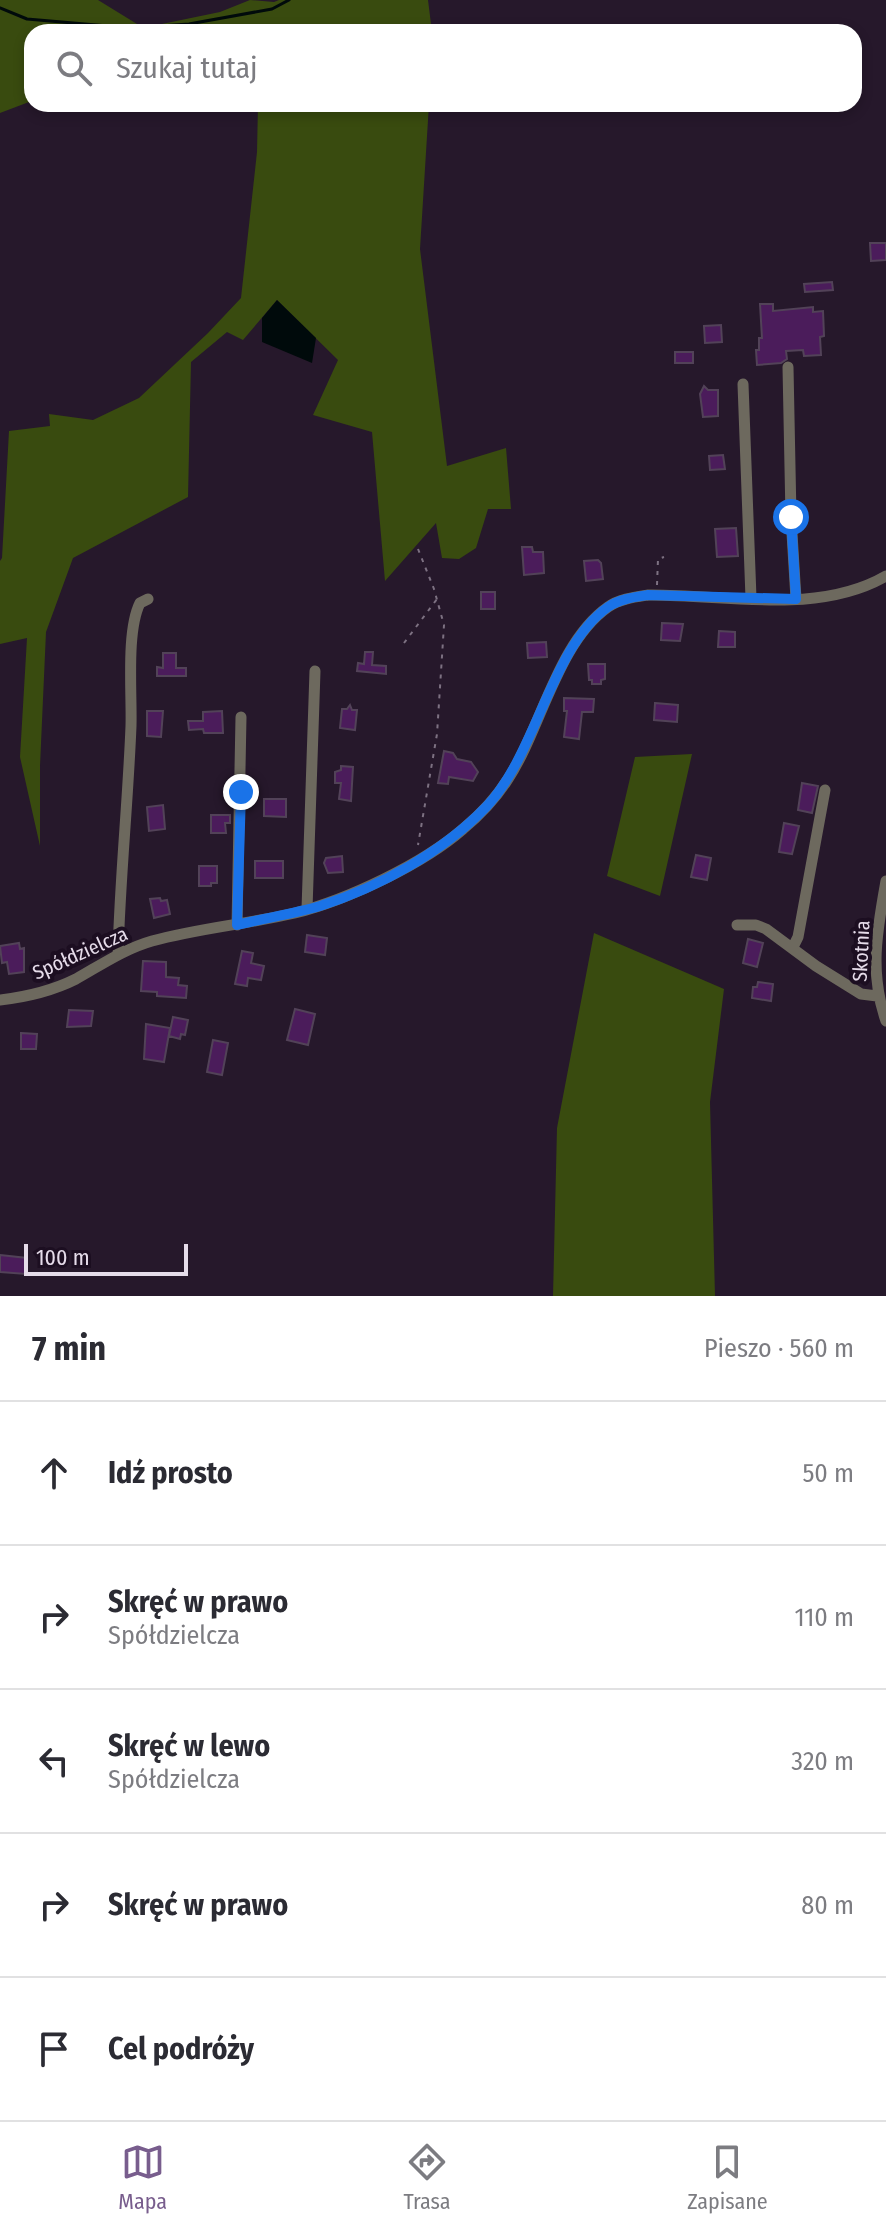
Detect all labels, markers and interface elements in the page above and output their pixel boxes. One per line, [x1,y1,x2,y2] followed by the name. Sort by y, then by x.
[24,24,862,112] search box
[52,46,96,90] icon: search
[116,50,257,86] text: Szukaj tutaj
[773,499,809,535] route start
[223,774,259,810] route end
[847,920,875,982] street label: Skotnia
[29,921,131,985] street label: Spółdzielcza
[24,1240,188,1276] scale bar
[36,1244,90,1271] text: 100 m
[32,1328,106,1369] text: 7 min
[704,1333,854,1364] text: Pieszo · 560 m
[32,1451,76,1495] icon: ahead
[108,1455,233,1491] text: Idź prosto
[802,1458,854,1489] text: 50 m
[108,1584,288,1620] text: Skręć w prawo
[32,1595,76,1639] icon: right
[794,1602,854,1633] text: 110 m
[108,1620,240,1651] text: Spółdzielcza
[108,1728,270,1764] text: Skręć w lewo
[32,1739,76,1783] icon: left
[791,1746,854,1777] text: 320 m
[108,1764,240,1795] text: Spółdzielcza
[32,1883,76,1927] icon: right
[108,1887,288,1923] text: Skręć w prawo
[801,1890,854,1921] text: 80 m
[32,2027,76,2071] icon: arrive
[108,2031,254,2067] text: Cel podróży
[118,2140,167,2215] tab: Mapa
[403,2140,451,2215] tab: Trasa
[687,2140,768,2215] tab: Zapisane

